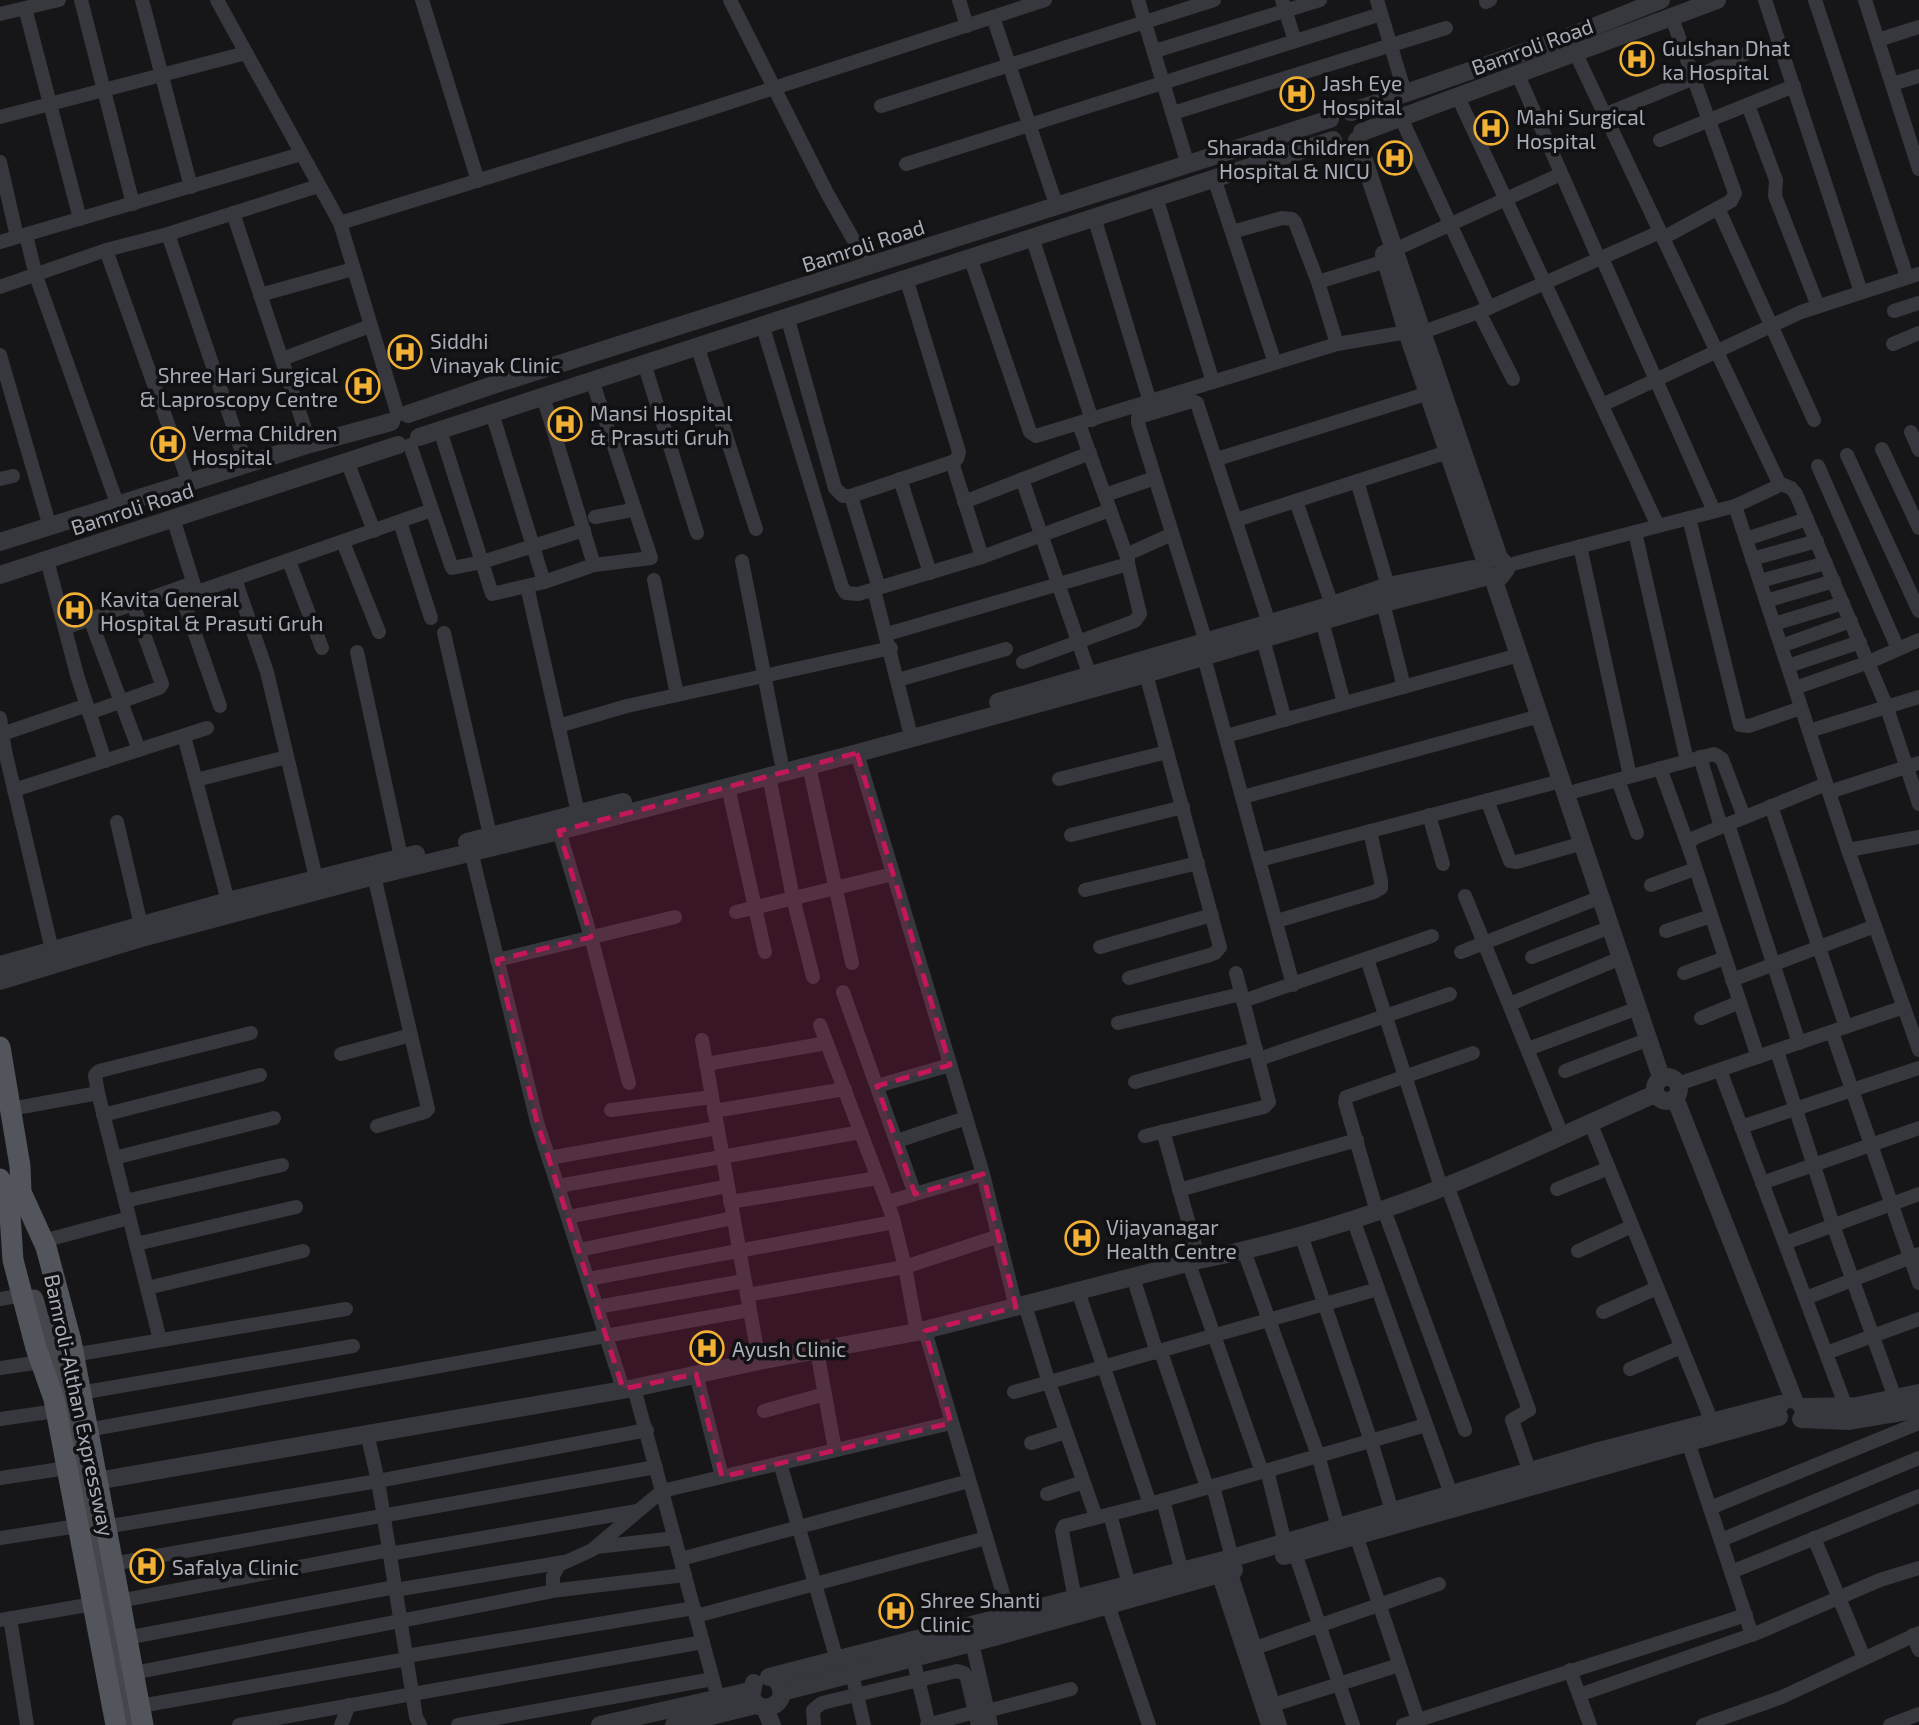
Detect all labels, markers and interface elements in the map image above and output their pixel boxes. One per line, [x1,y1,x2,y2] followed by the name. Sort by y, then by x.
[1468,12,1596,80] street label: Bamroli Road
[1662,35,1790,84] place label: Gulshan Dhat ka Hospital
[1618,40,1656,78] hospital icon: Gulshan Dhat ka Hospital
[1322,70,1403,119] place label: Jash Eye Hospital
[1278,75,1316,113] hospital icon: Jash Eye Hospital
[1516,104,1646,153] place label: Mahi Surgical Hospital
[1472,109,1510,147] hospital icon: Mahi Surgical Hospital
[1207,134,1370,183] place label: Sharada Children Hospital & NICU
[1376,139,1414,177] hospital icon: Sharada Children Hospital & NICU
[799,213,927,277] street label: Bamroli Road
[430,328,561,377] place label: Siddhi Vinayak Clinic
[386,333,424,371] hospital icon: Siddhi Vinayak Clinic
[140,362,339,411] place label: Shree Hari Surgical & Laproscopy Centre
[344,367,382,405] hospital icon: Shree Hari Surgical & Laproscopy Centre
[590,400,733,449] place label: Mansi Hospital & Prasuti Gruh
[546,405,584,443] hospital icon: Mansi Hospital & Prasuti Gruh
[192,420,338,469] place label: Verma Children Hospital
[149,425,187,463] hospital icon: Verma Children Hospital
[68,476,196,540] street label: Bamroli Road
[100,586,323,635] place label: Kavita General Hospital & Prasuti Gruh
[56,591,94,629] hospital icon: Kavita General Hospital & Prasuti Gruh
[1106,1214,1237,1263] place label: Vijayanagar Health Centre
[1063,1219,1101,1257] hospital icon: Vijayanagar Health Centre
[40,1272,120,1538] street label: Bamroli-Althan Expressway
[688,1329,726,1367] hospital icon: Ayush Clinic
[732,1336,846,1361] place label: Ayush Clinic
[128,1547,166,1585] hospital icon: Safalya Clinic
[172,1554,299,1579] place label: Safalya Clinic
[920,1587,1040,1636] place label: Shree Shanti Clinic
[877,1592,915,1630] hospital icon: Shree Shanti Clinic

